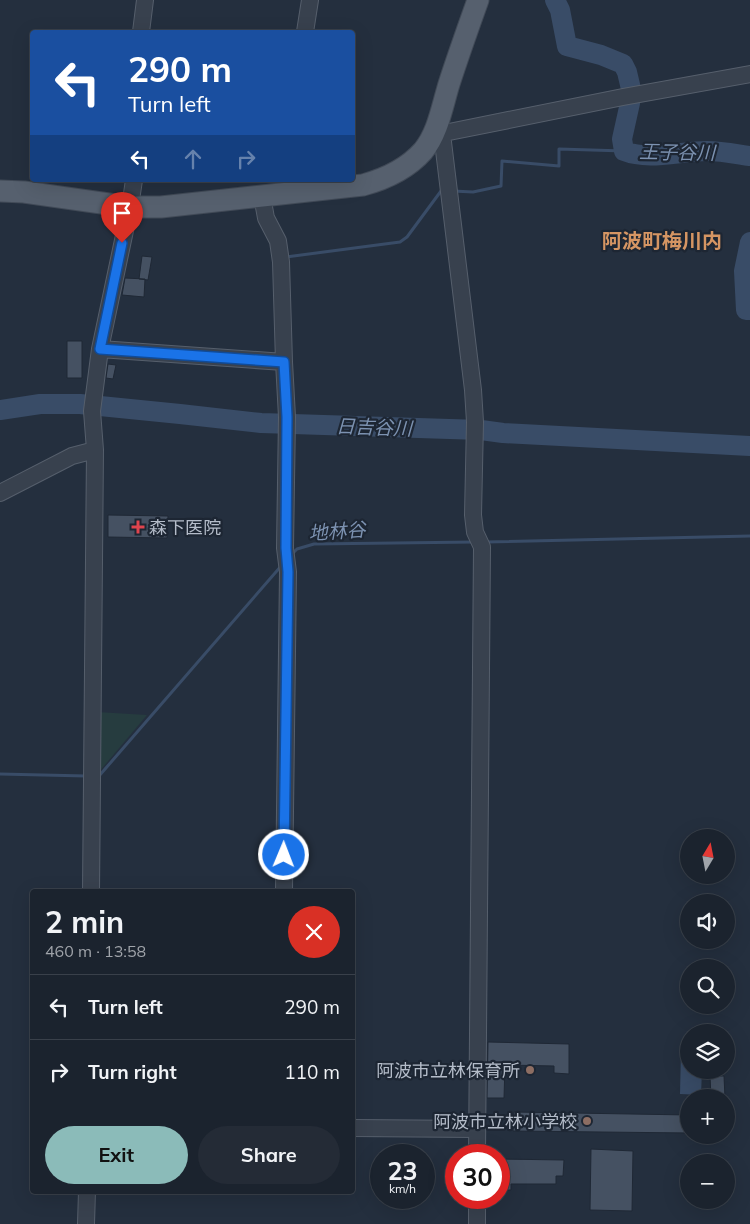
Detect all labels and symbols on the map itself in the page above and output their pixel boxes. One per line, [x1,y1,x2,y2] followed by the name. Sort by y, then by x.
[639,139,717,165] water label: 王子谷川
[101,192,143,243] pin
[602,228,722,253] district label: 阿波町梅川内
[336,414,414,440] water label: 日吉谷川
[149,516,221,539] place label: 森下医院
[308,517,368,545] water label: 地林谷
[131,520,145,534] marker: 森下医院
[257,828,309,880] position arrow
[680,829,735,884] north arrow
[376,1059,520,1082] place label: 阿波市立林保育所
[524,1064,536,1076] marker: 阿波市立林保育所
[433,1110,577,1133] place label: 阿波市立林小学校
[581,1115,593,1127] marker: 阿波市立林小学校
[445,1144,510,1209] speed limit sign: 30

